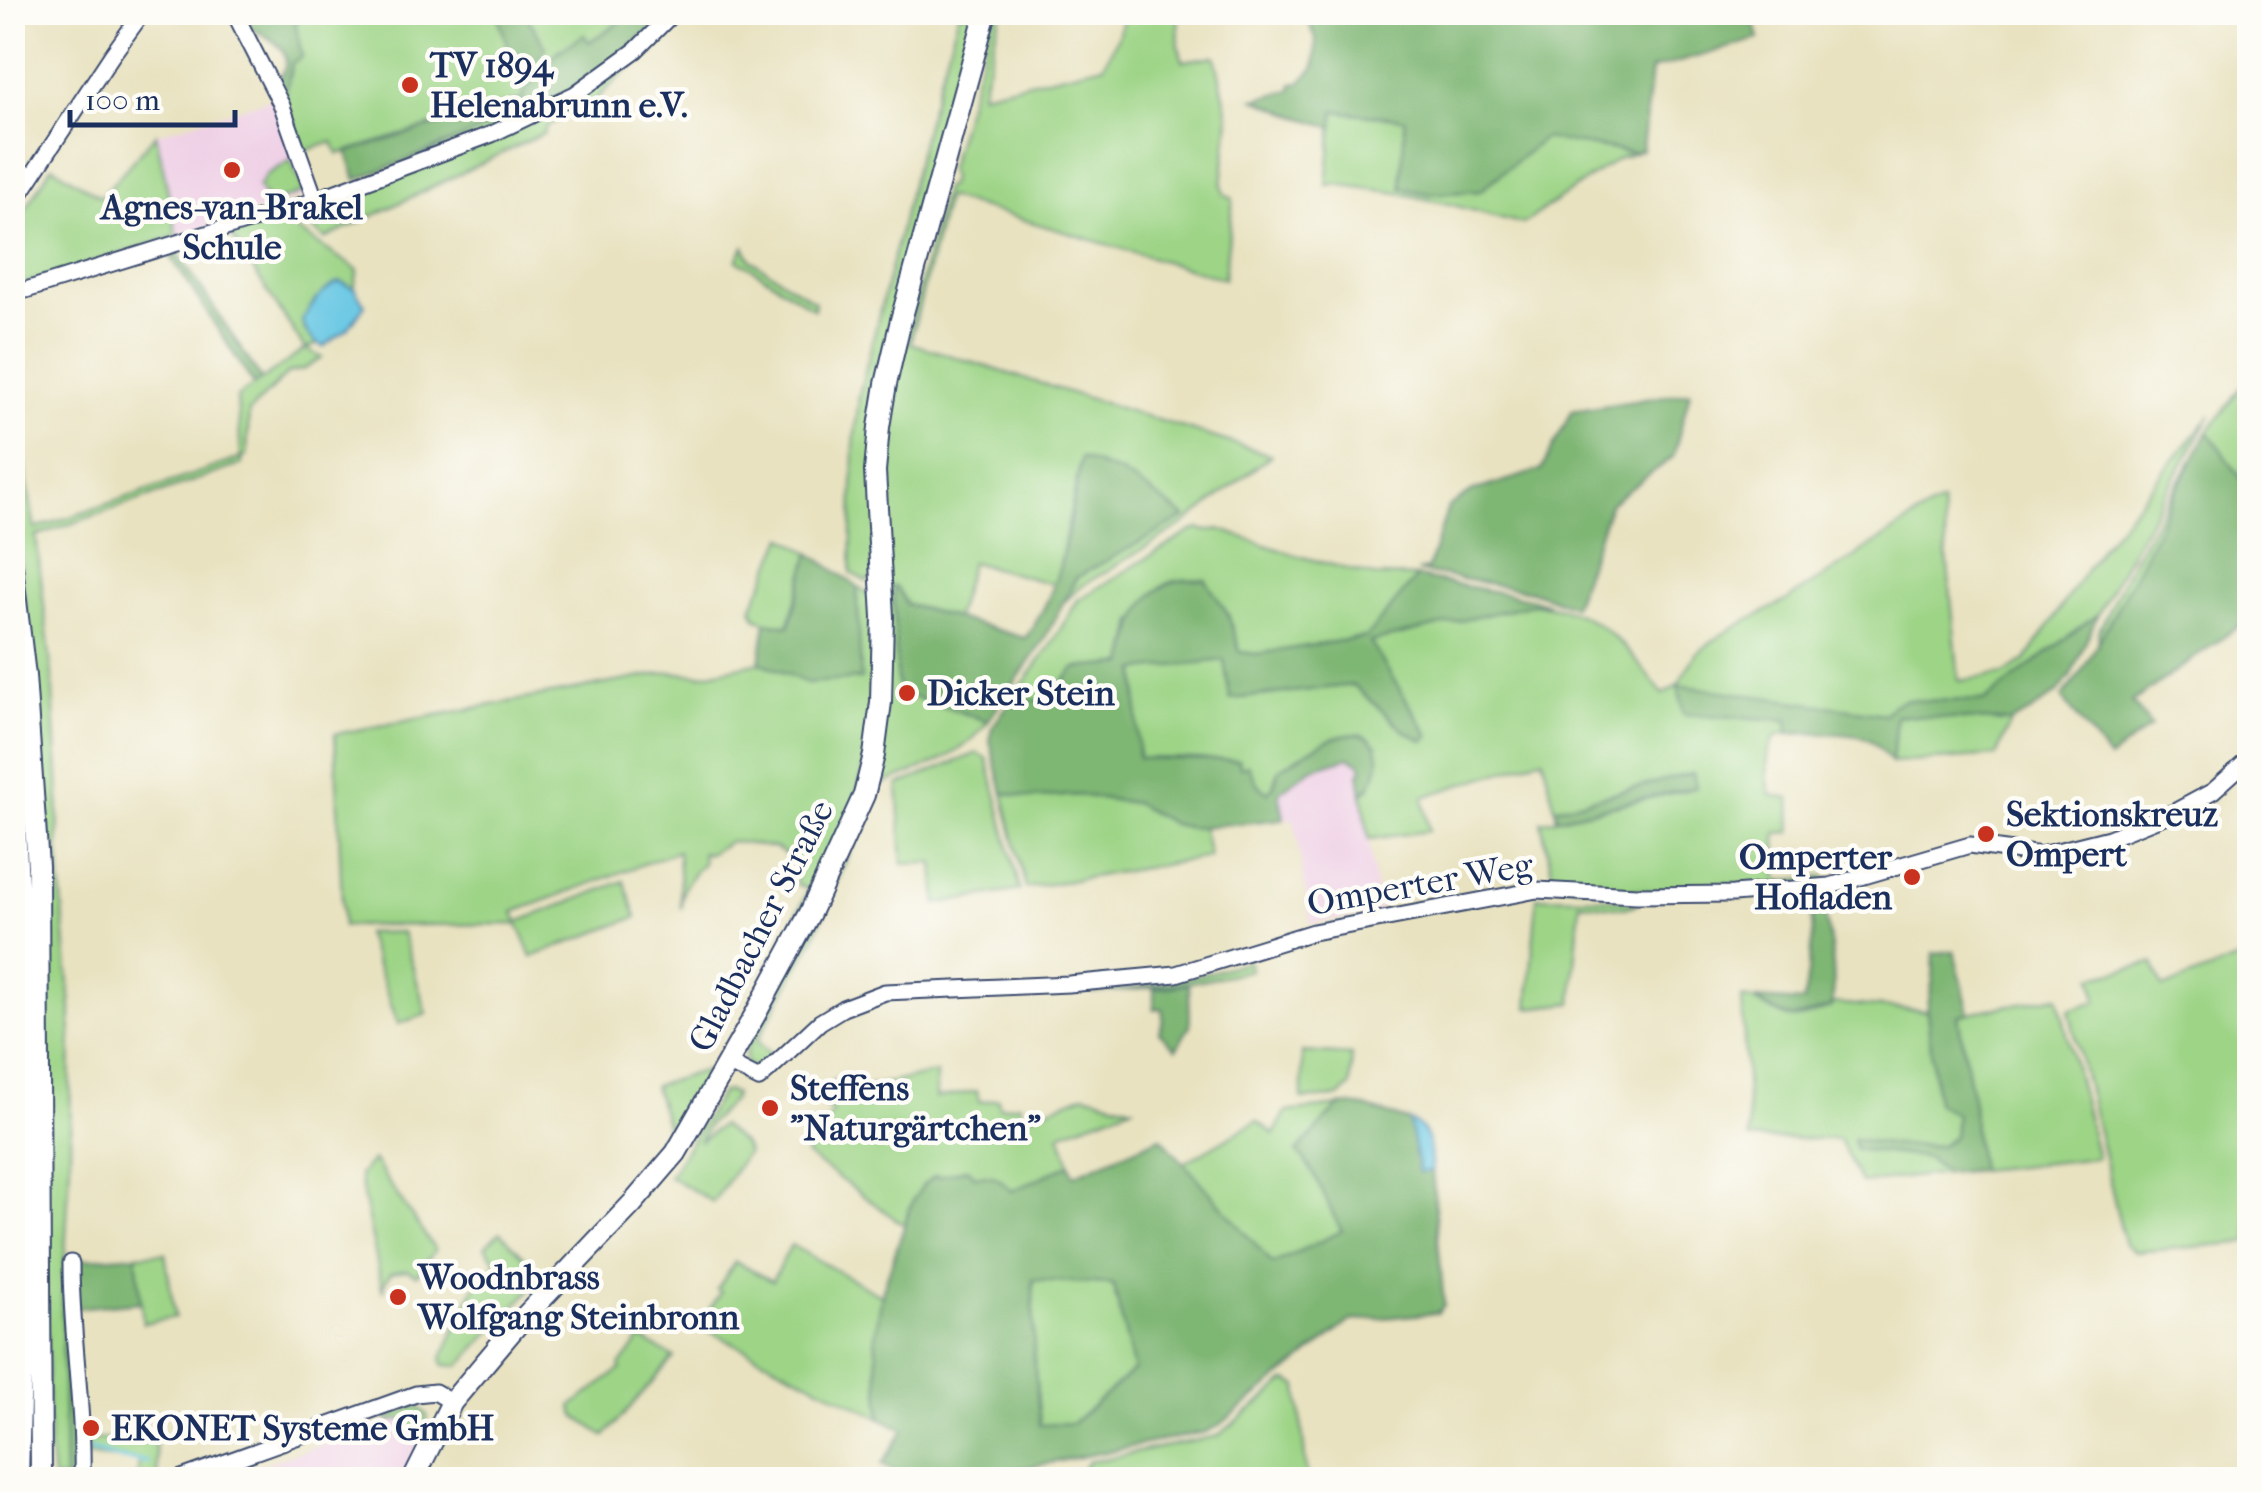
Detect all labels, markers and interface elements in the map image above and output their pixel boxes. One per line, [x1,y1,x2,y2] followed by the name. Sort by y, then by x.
[429,45,688,126] place label: TV 1894 Helenabrunn e.V.
[70,65,235,127] scale bar
[399,74,421,96] marker: TV 1894 Helenabrunn e.V.
[85,83,160,118] text: 100 m
[221,159,243,181] marker: Agnes-van-Brakel Schule
[99,187,363,268] place label: Agnes-van-Brakel Schule
[927,673,1116,714] place label: Dicker Stein
[896,682,918,704] marker: Dicker Stein
[680,793,842,1059] street label: Gladbacher Straße
[2006,794,2219,875] place label: Sektionskreuz Ompert
[1975,823,1997,845] marker: Sektionskreuz Ompert
[1739,837,1893,918] place label: Omperter Hofladen
[1304,844,1536,924] street label: Omperter Weg
[1901,866,1923,888] marker: Omperter Hofladen
[790,1068,1041,1149] place label: Steffens "Naturgärtchen"
[759,1097,781,1119] marker: Steffens "Naturgärtchen"
[416,1257,740,1338] place label: Woodnbrass Wolfgang Steinbronn
[387,1286,409,1308] marker: Woodnbrass Wolfgang Steinbronn
[111,1408,495,1449] place label: EKONET Systeme GmbH
[80,1417,102,1439] marker: EKONET Systeme GmbH

